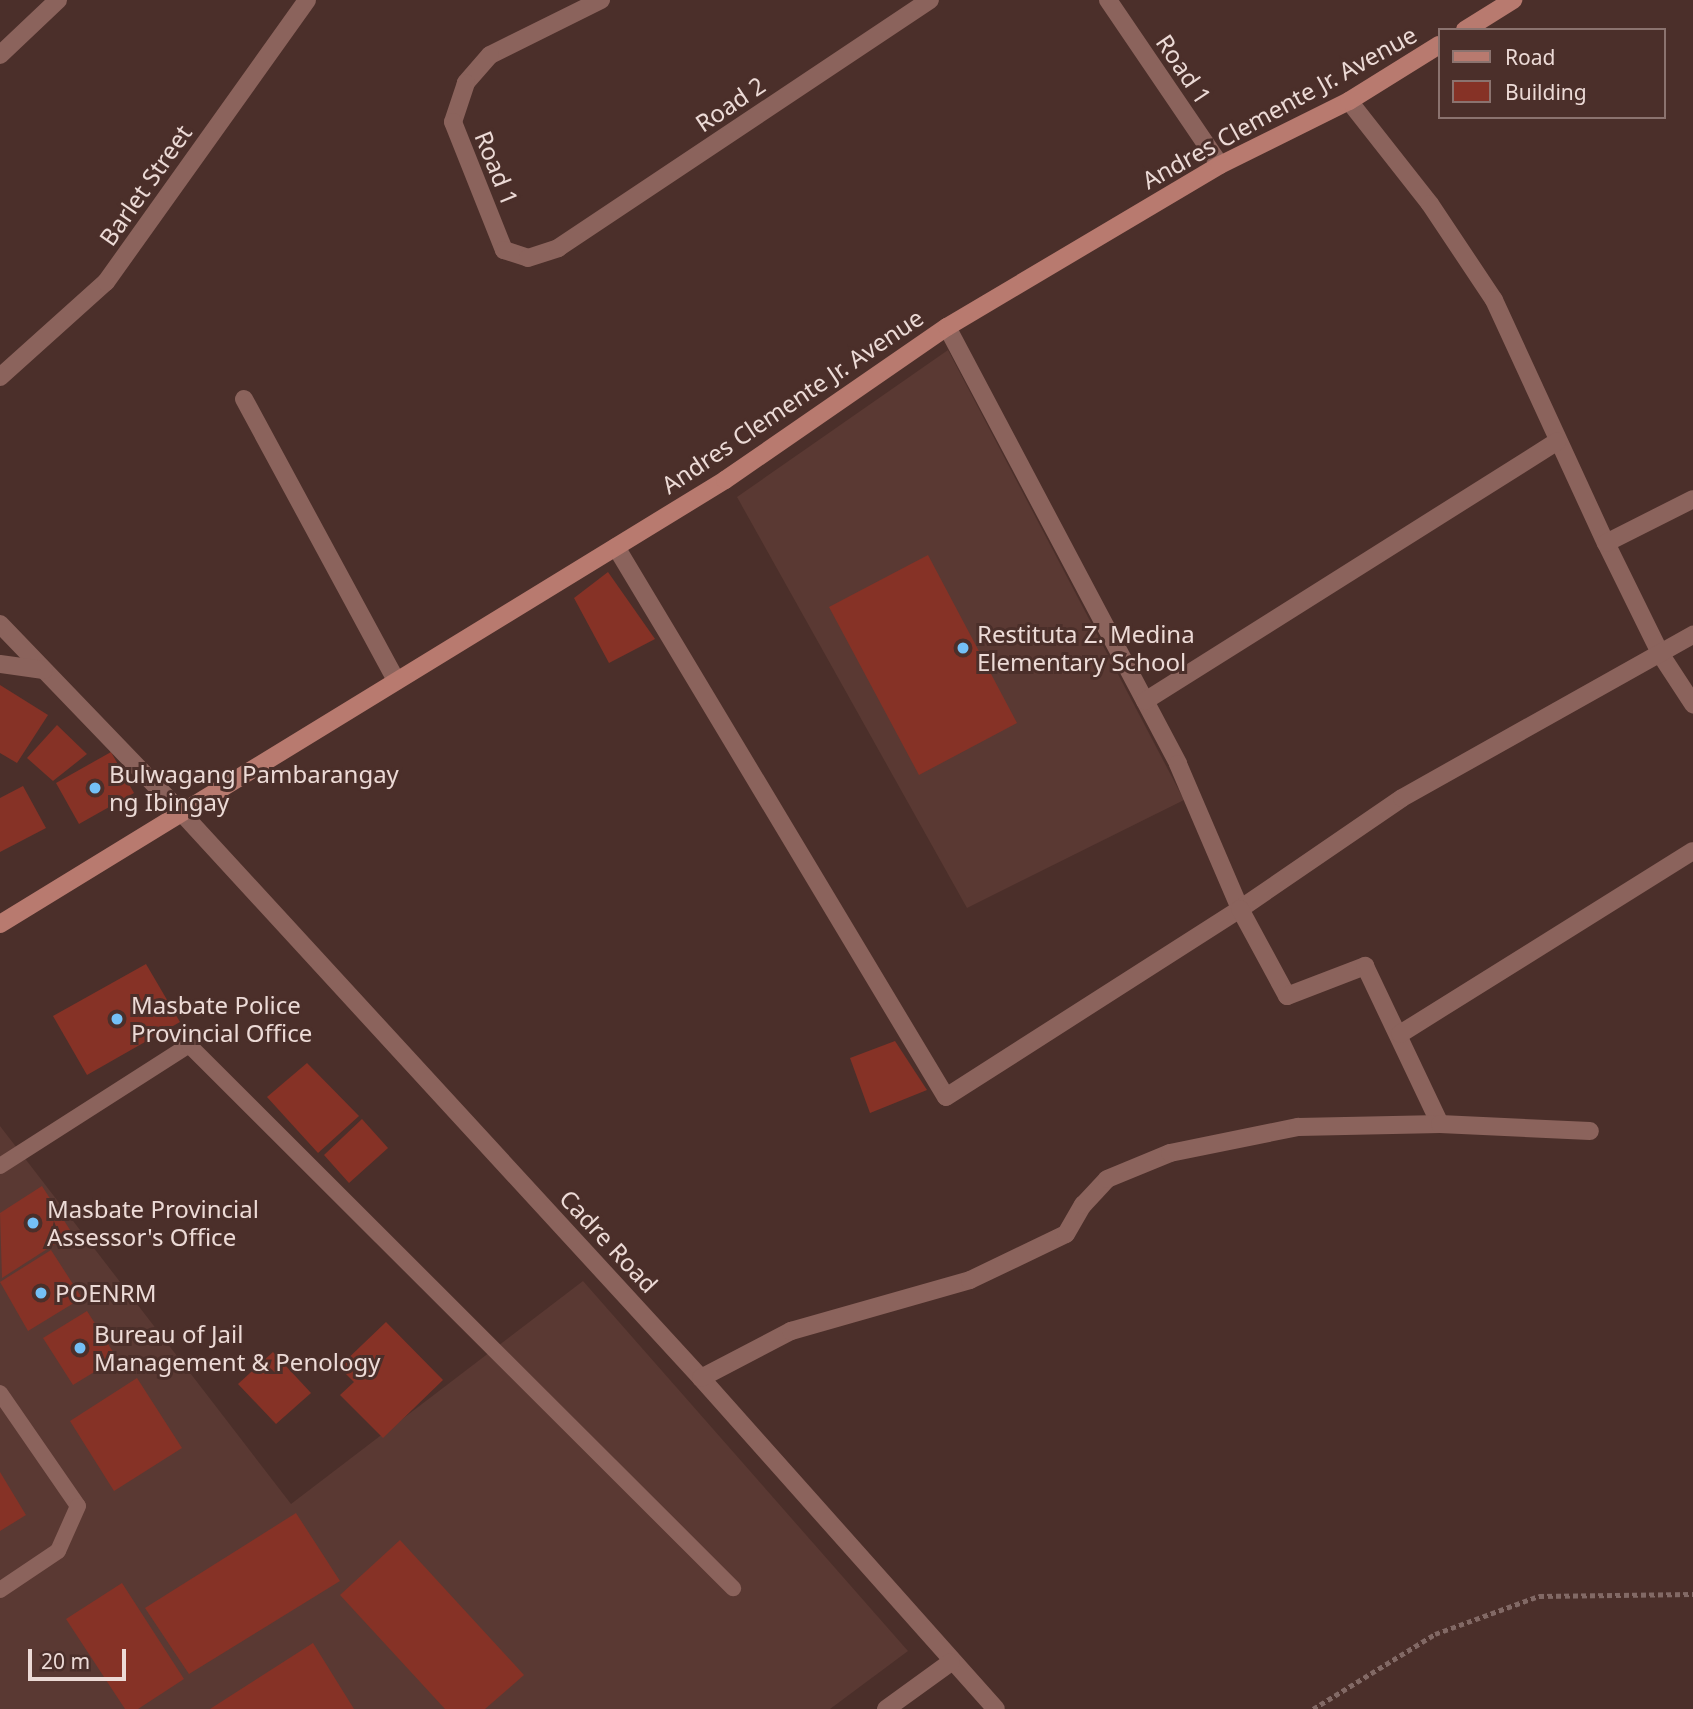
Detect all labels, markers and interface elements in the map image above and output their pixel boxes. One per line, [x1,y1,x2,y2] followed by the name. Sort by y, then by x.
[1137,19,1421,195] street label: Andres Clemente Jr. Avenue
[1438,28,1665,119] legend
[1150,29,1218,109] street label: Road 1
[1505,43,1555,71] text: Road
[690,70,770,138] street label: Road 2
[1505,78,1587,106] text: Building
[93,119,197,251] street label: Barlet Street
[469,127,525,209] street label: Road 1
[656,303,928,499] street label: Andres Clemente Jr. Avenue
[977,620,1195,676] place label: Restituta Z. Medina Elementary School
[955,640,971,656] marker: Restituta Z. Medina Elementary School
[109,760,399,816] place label: Bulwagang Pambarangay ng Ibingay
[87,780,103,796] marker: Bulwagang Pambarangay ng Ibingay
[131,991,312,1047] place label: Masbate Police Provincial Office
[109,1011,125,1027] marker: Masbate Police Provincial Office
[554,1184,664,1298] street label: Cadre Road
[47,1195,259,1251] place label: Masbate Provincial Assessor's Office
[25,1215,41,1231] marker: Masbate Provincial Assessor's Office
[55,1279,157,1307] place label: POENRM
[33,1285,49,1301] marker: POENRM
[94,1320,380,1376] place label: Bureau of Jail Management & Penology
[72,1340,88,1356] marker: Bureau of Jail Management & Penology
[32,1636,130,1680] scale bar
[41,1647,90,1675] text: 20 m

